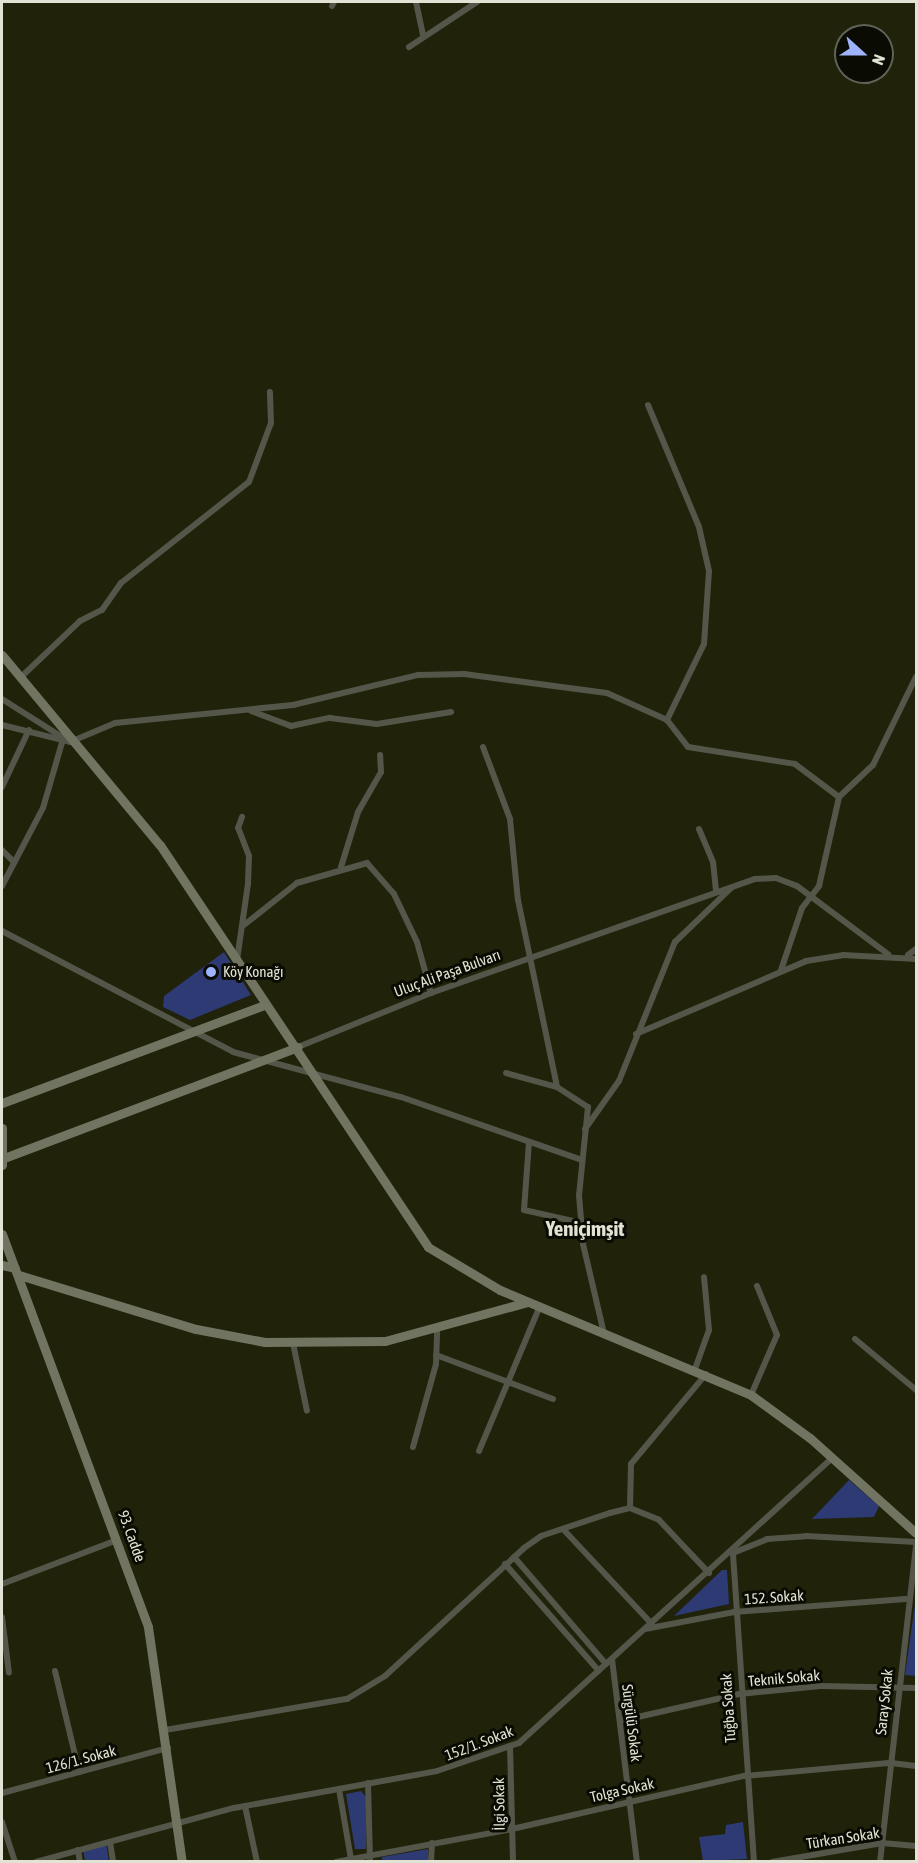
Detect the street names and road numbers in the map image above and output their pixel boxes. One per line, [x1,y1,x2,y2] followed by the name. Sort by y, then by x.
[391,945,503,1001] street label: Uluç Ali Paşa Bulvarı
[114,1508,150,1564] street label: 93. Cadde
[744,1586,804,1608] street label: 152. Sokak
[747,1666,821,1690] street label: Teknik Sokak
[872,1668,896,1736] street label: Saray Sokak
[717,1673,739,1743] street label: Tuğba Sokak
[618,1683,646,1763] street label: Sürgülü Sokak
[442,1722,516,1764] street label: 152/1. Sokak
[44,1741,118,1777] street label: 126/1. Sokak
[588,1774,656,1806] street label: Tolga Sokak
[490,1777,508,1831] street label: İlgi Sokak
[805,1823,881,1853] street label: Türkan Sokak

